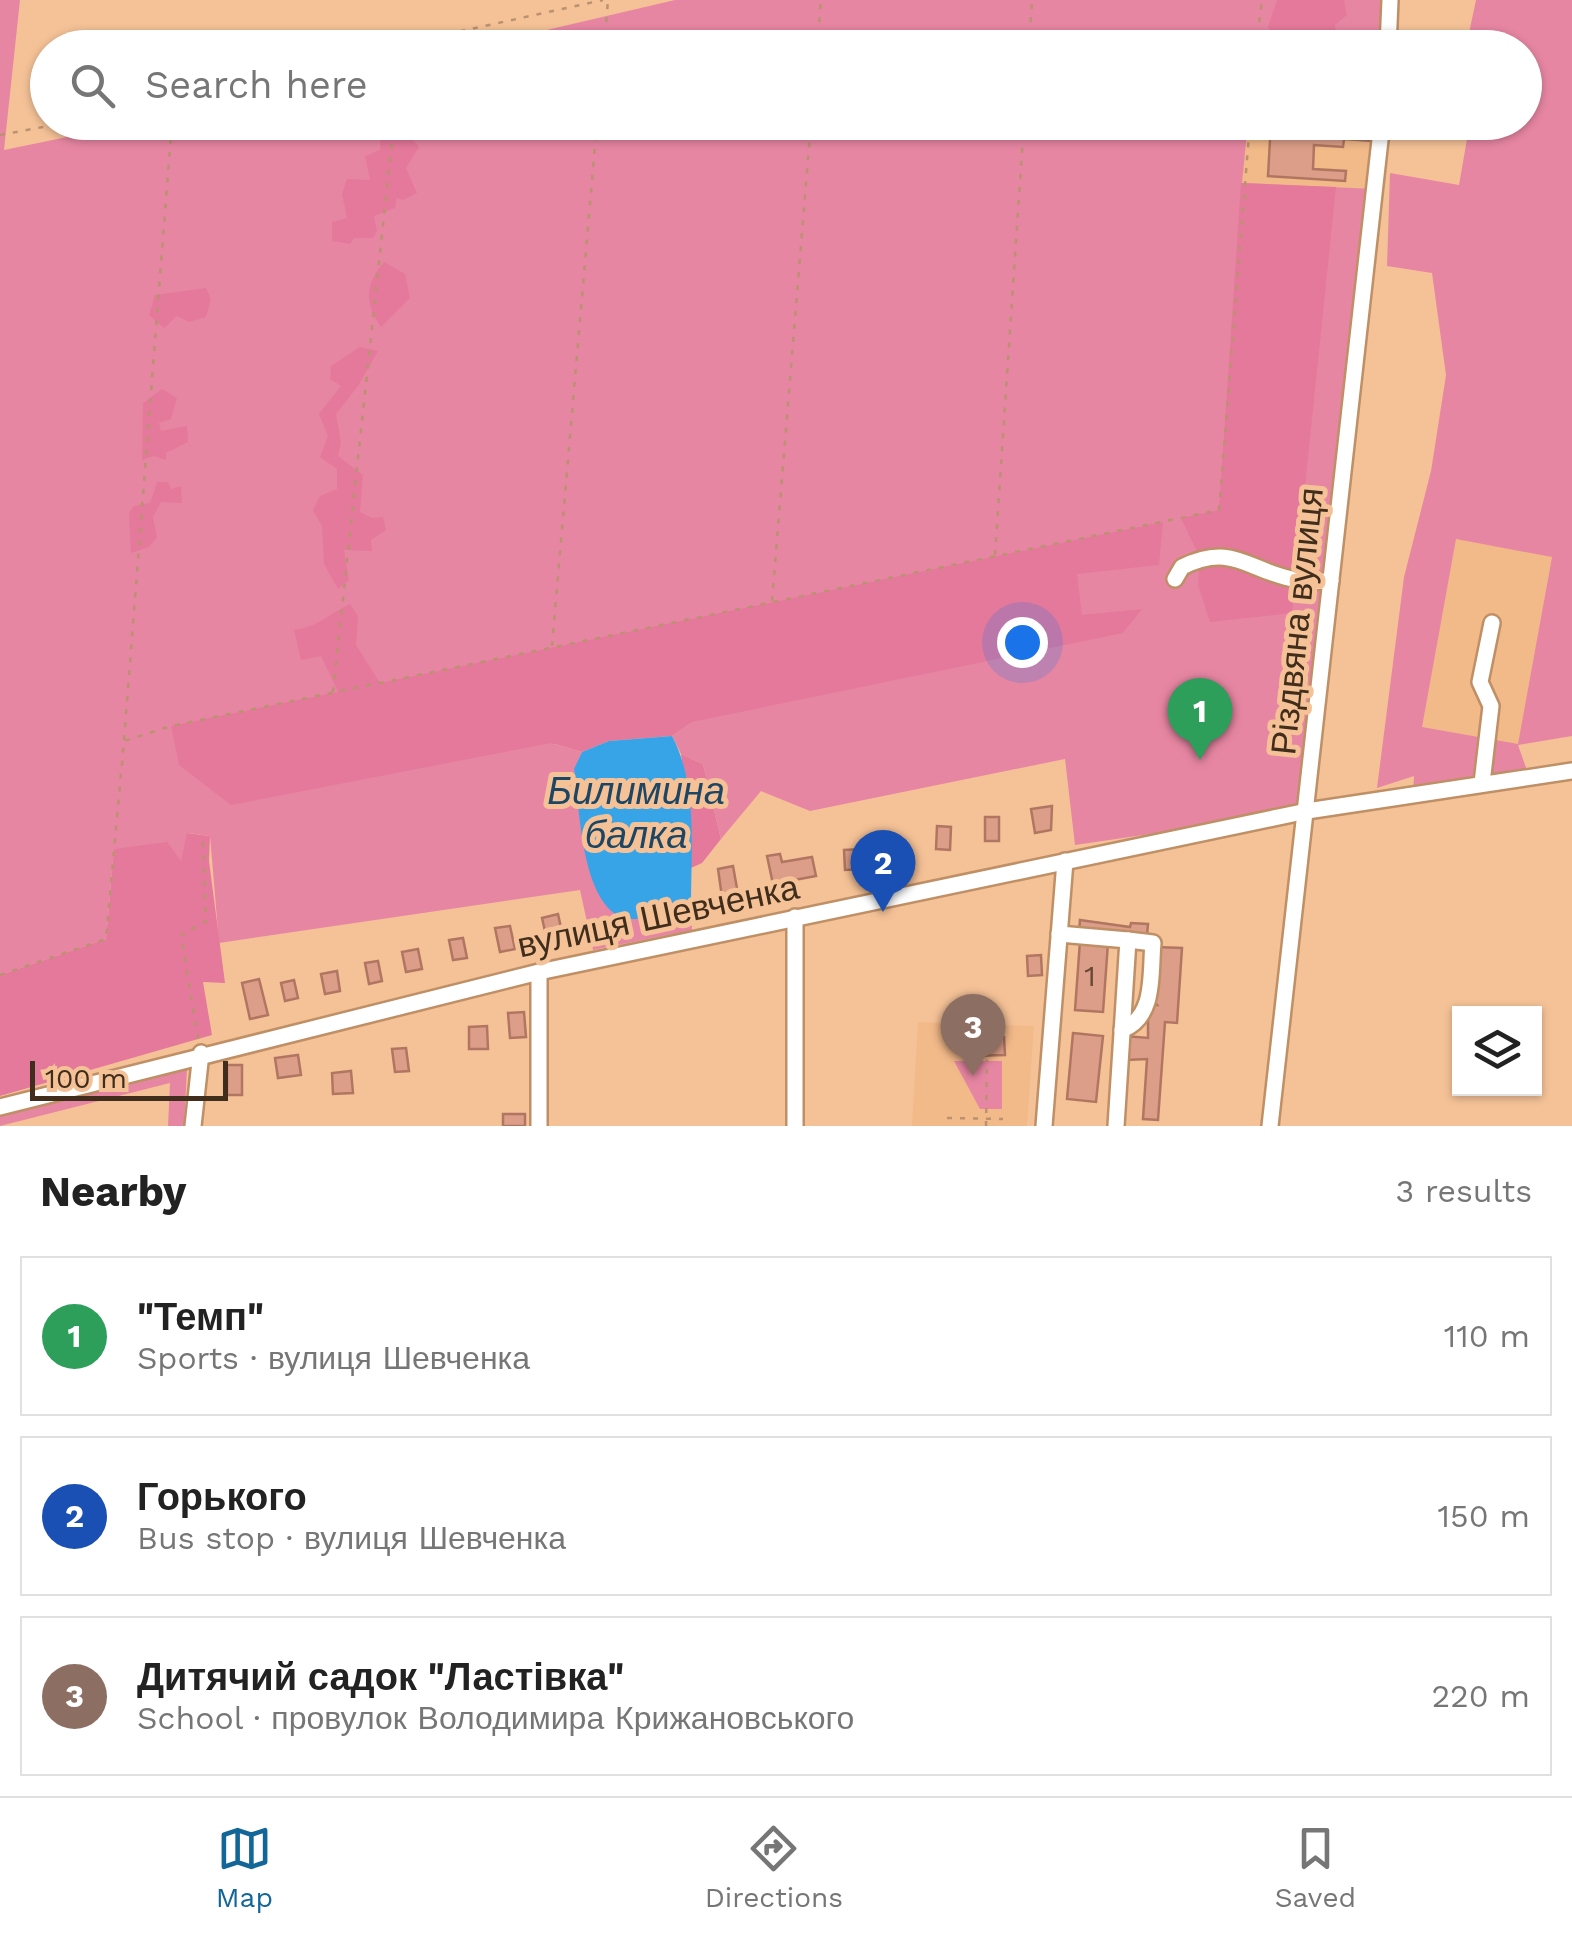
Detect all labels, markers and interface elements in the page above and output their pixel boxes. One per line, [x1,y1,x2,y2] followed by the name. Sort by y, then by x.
[30,30,1542,140] search box
[65,58,120,113] icon: search
[145,63,368,107] text: Search here
[1262,485,1332,757] street label: Різдвяна вулиця
[997,617,1048,668] your location
[1168,678,1232,760] pin: 1
[547,769,725,857] water label: Билимина балка
[850,830,916,912] pin: 2
[513,866,803,966] street label: вулиця Шевченка
[1084,958,1096,993] house number: 1
[940,994,1006,1076] pin: 3
[1452,1006,1542,1096] map controls
[1452,1006,1542,1096] button: layers
[30,1056,228,1100] scale bar
[45,1062,127,1095] text: 100 m
[40,1167,187,1216] text: Nearby
[1395,1172,1532,1210] text: 3 results
[137,1295,264,1339] text: "Темп"
[68,1317,81,1355] text: 1
[1444,1317,1530,1355] text: 110 m
[137,1339,530,1377] text: Sports · вулиця Шевченка
[137,1475,307,1519] text: Горького
[65,1497,84,1535] text: 2
[1438,1497,1530,1535] text: 150 m
[137,1519,566,1557] text: Bus stop · вулиця Шевченка
[137,1655,624,1699] text: Дитячий садок "Ластівка"
[65,1677,84,1715] text: 3
[1431,1677,1530,1715] text: 220 m
[137,1699,854,1737] text: School · провулок Володимира Крижановського
[216,1821,273,1914] tab: Map
[705,1821,843,1914] tab: Directions
[1275,1821,1356,1914] tab: Saved

